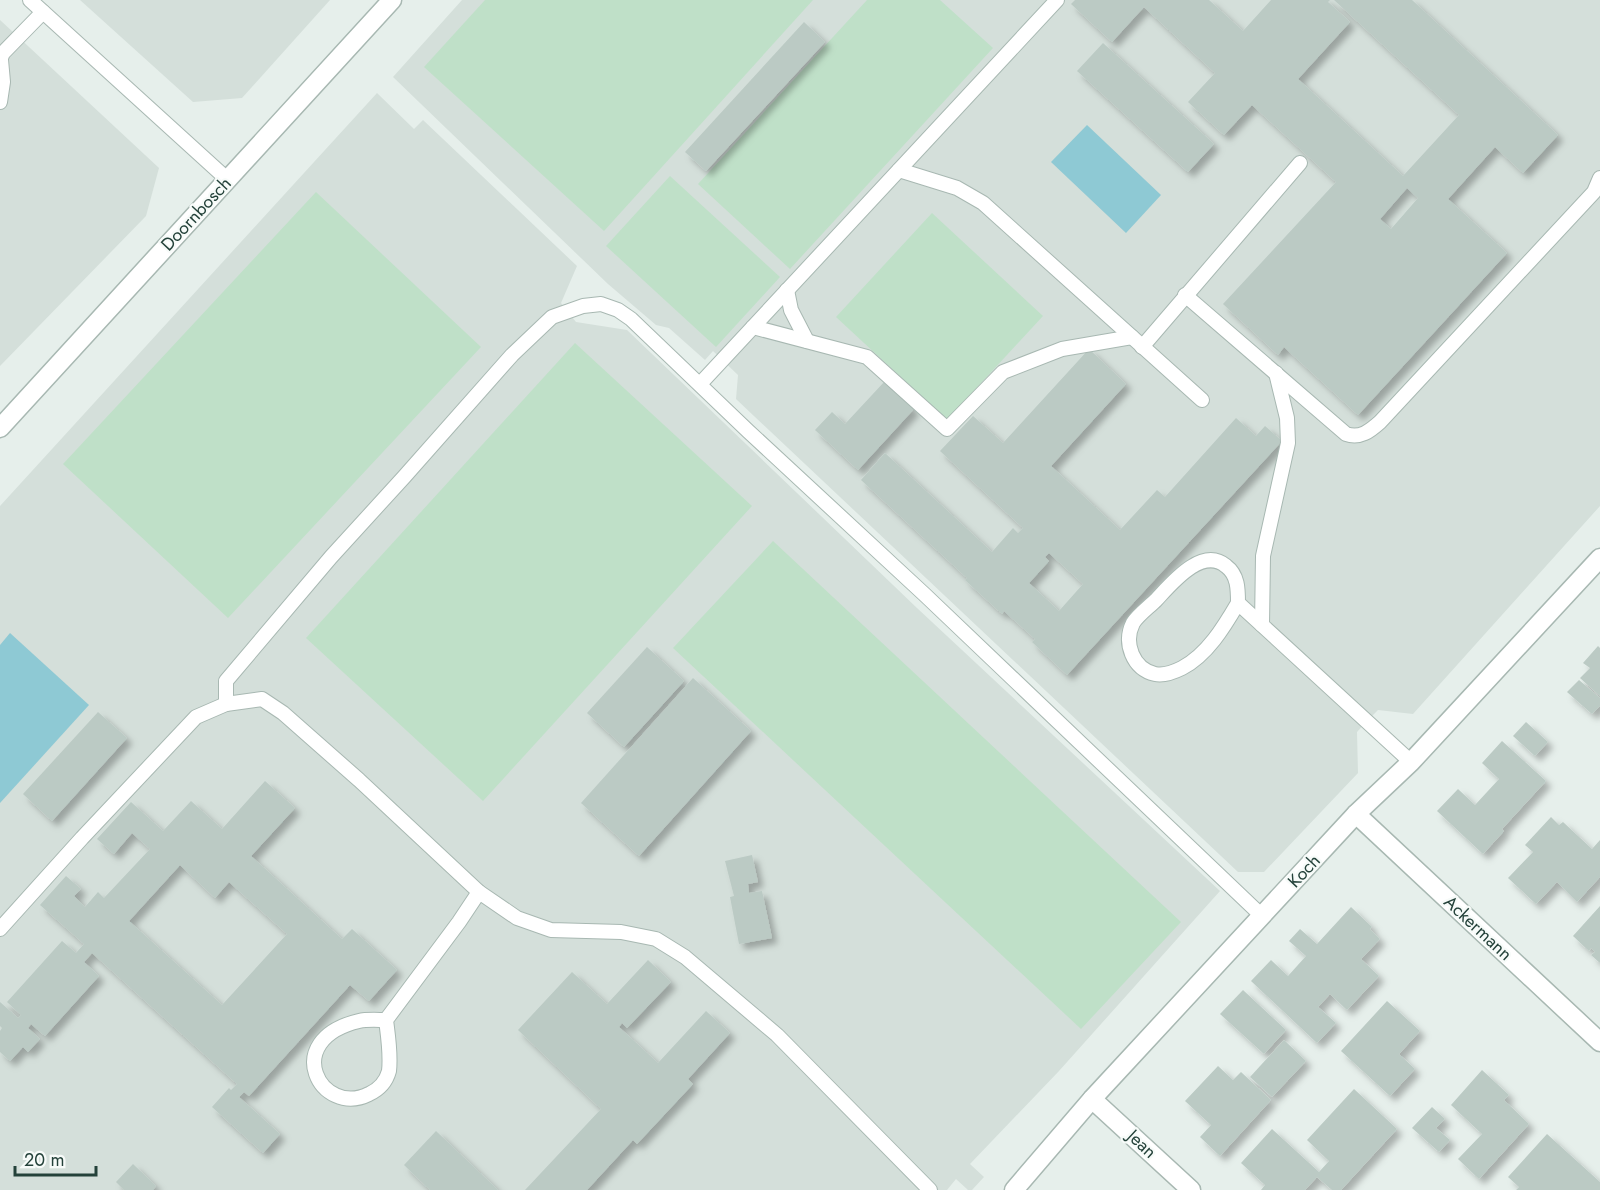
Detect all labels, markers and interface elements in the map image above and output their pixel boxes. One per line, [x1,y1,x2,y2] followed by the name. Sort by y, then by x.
[155,171,237,257] street label: Doornbosch
[1282,848,1326,894] street label: Koch
[1438,889,1518,967] street label: Ackermann
[1120,1122,1162,1164] street label: Jean
[15,1139,96,1177] scale bar
[24,1147,64,1173] text: 20 m

